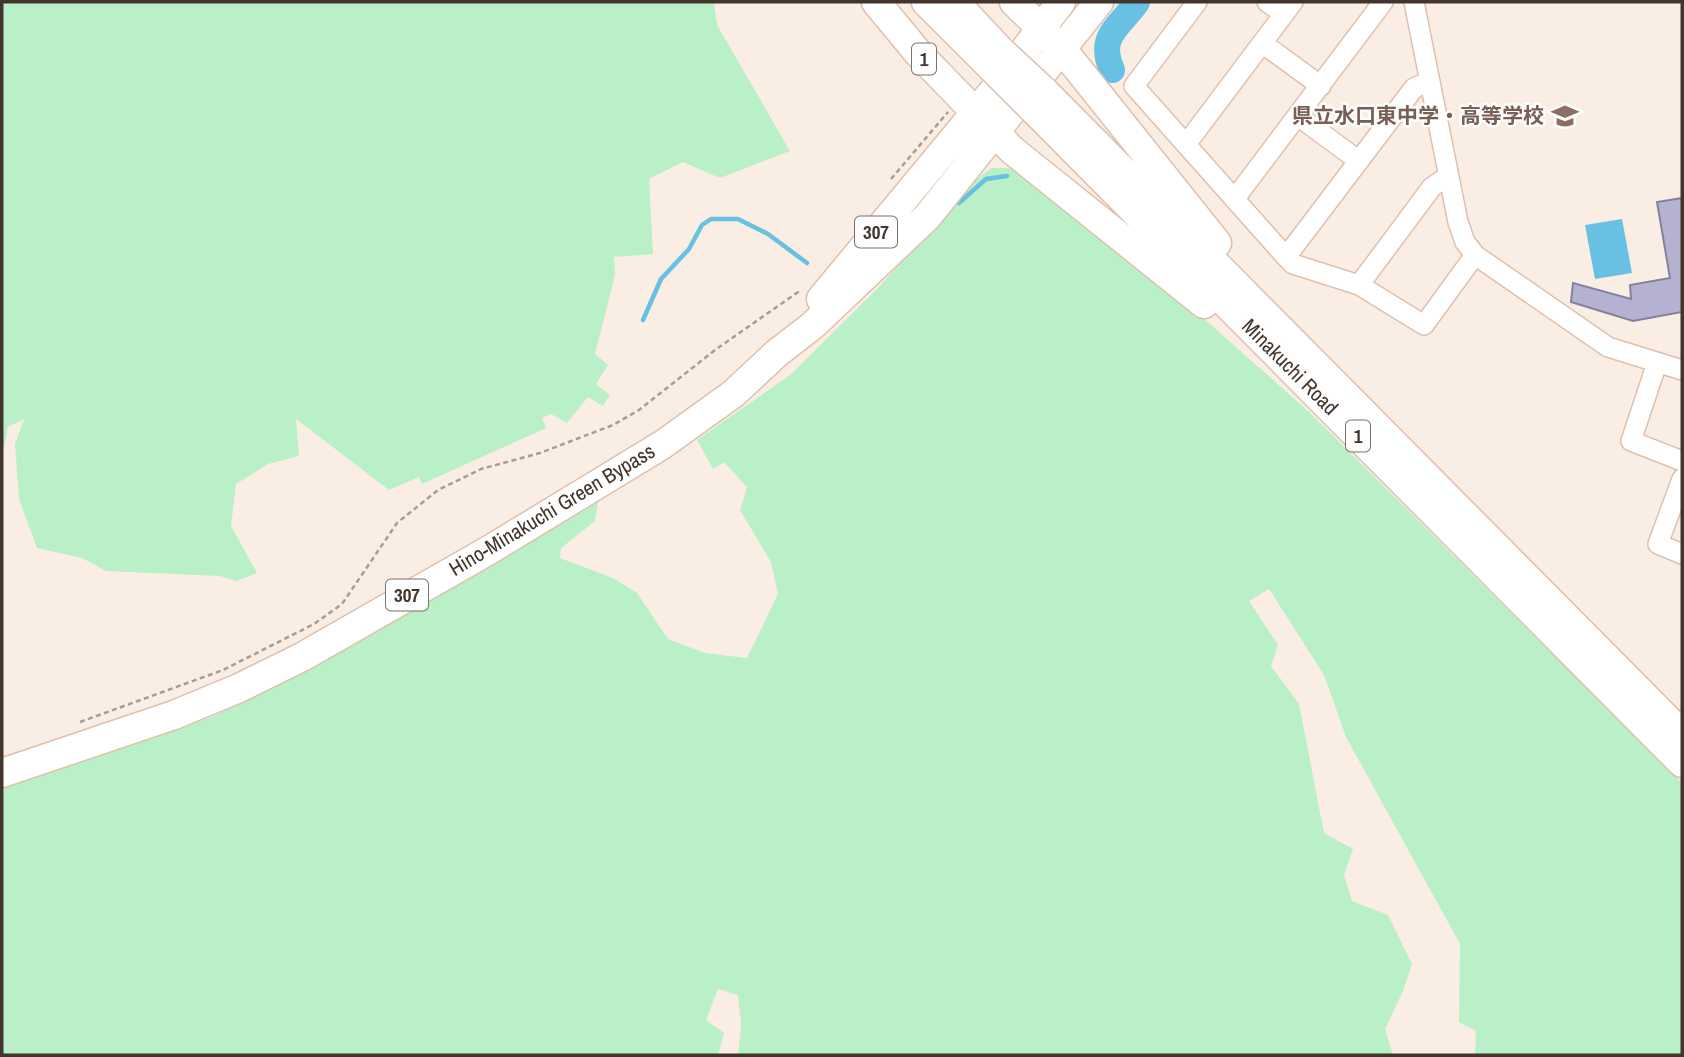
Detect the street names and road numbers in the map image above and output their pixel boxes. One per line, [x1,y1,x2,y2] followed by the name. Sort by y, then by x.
[912,44,936,74] road number: 1
[855,216,897,248] road number: 307
[1236,312,1345,421] street label: Minakuchi Road
[1346,420,1370,452] road number: 1
[443,437,660,583] street label: Hino-Minakuchi Green Bypass
[386,580,428,610] road number: 307

